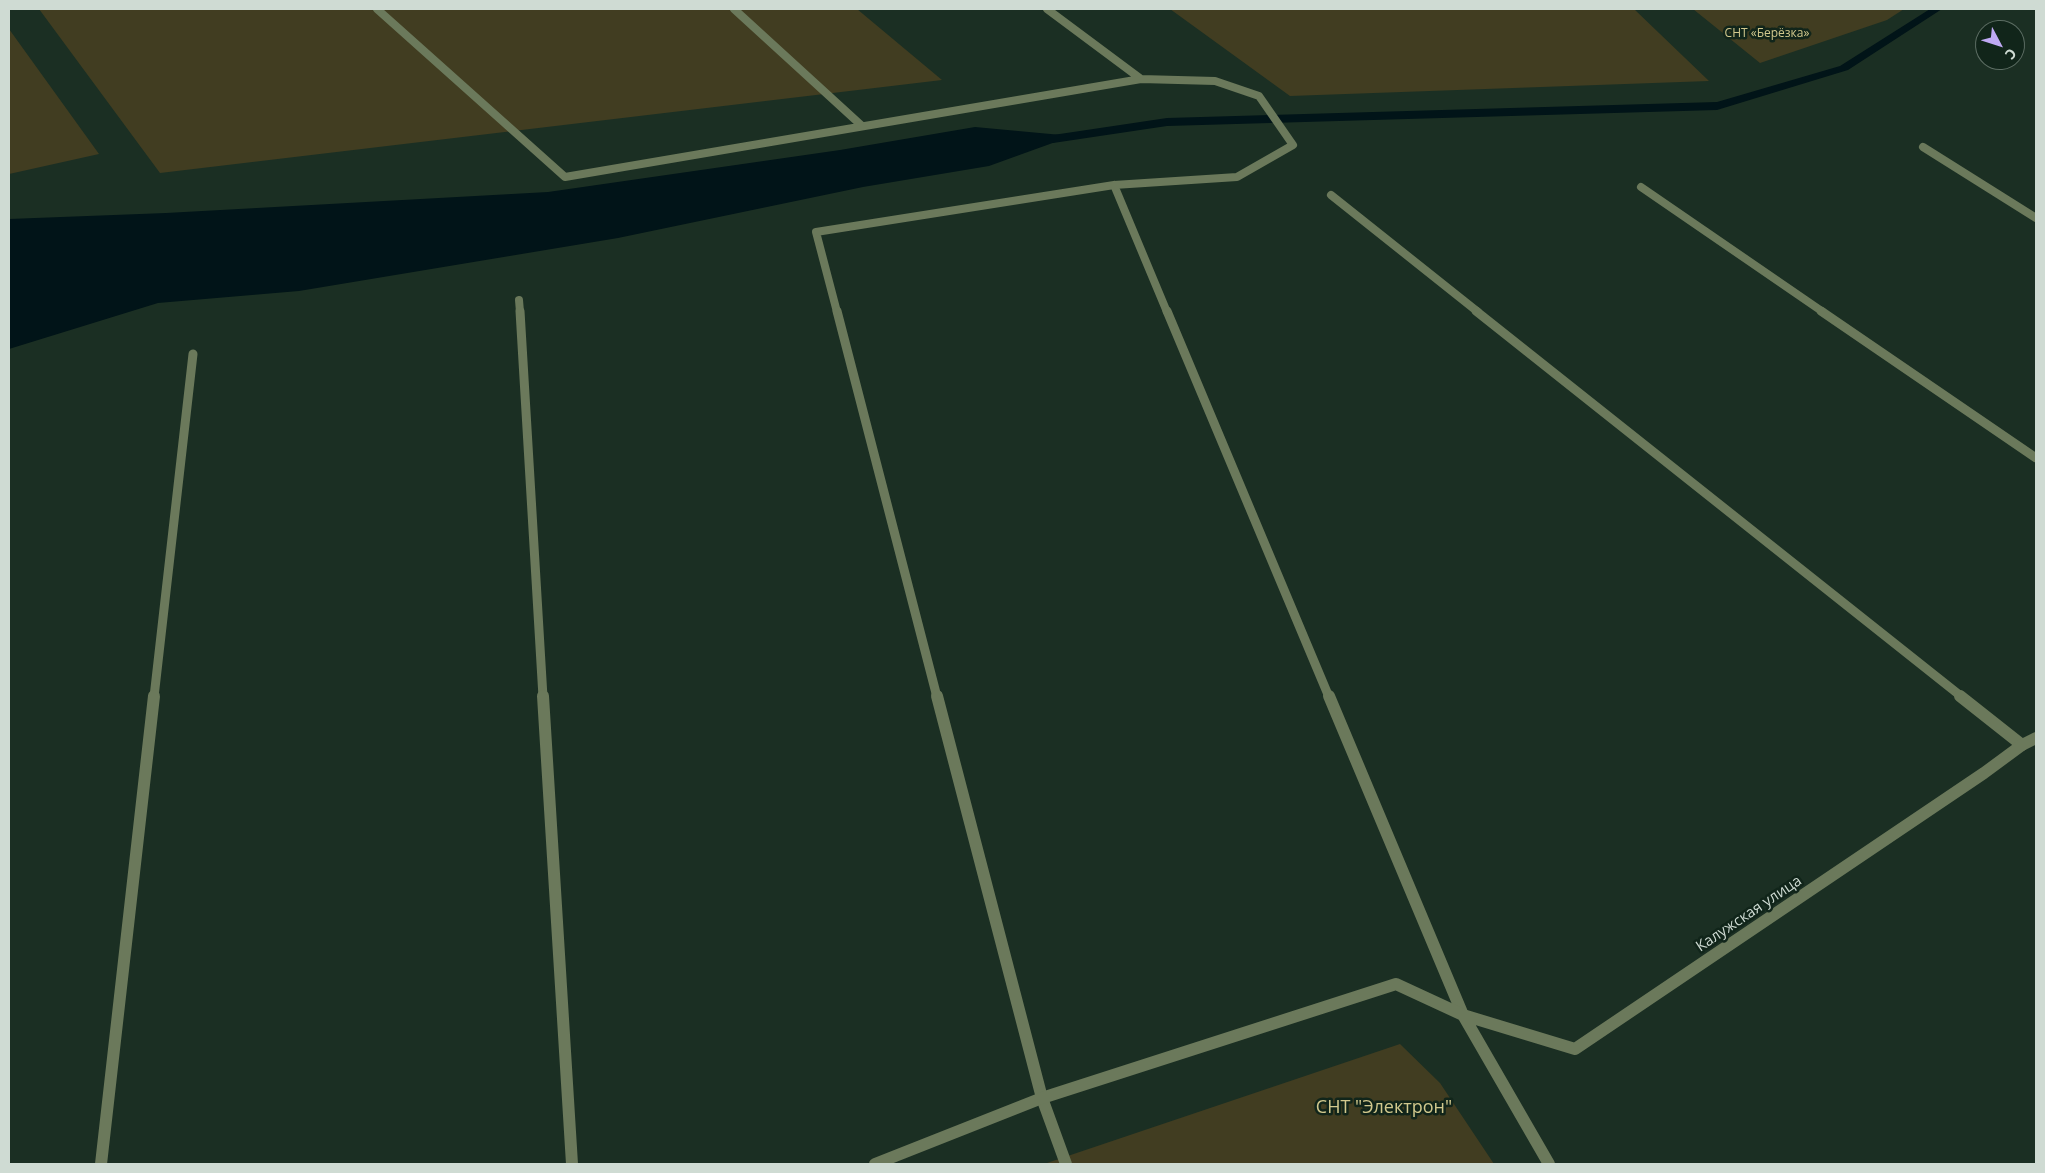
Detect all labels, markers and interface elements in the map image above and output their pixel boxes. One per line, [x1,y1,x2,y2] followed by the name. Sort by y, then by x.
[1975,20,2025,70] north arrow
[1725,27,1809,41] park label: СНТ «Берёзка»
[2001,45,2021,64] text: С
[1693,872,1805,956] street label: Калужская улица
[1316,1097,1452,1119] park label: СНТ "Электрон"

